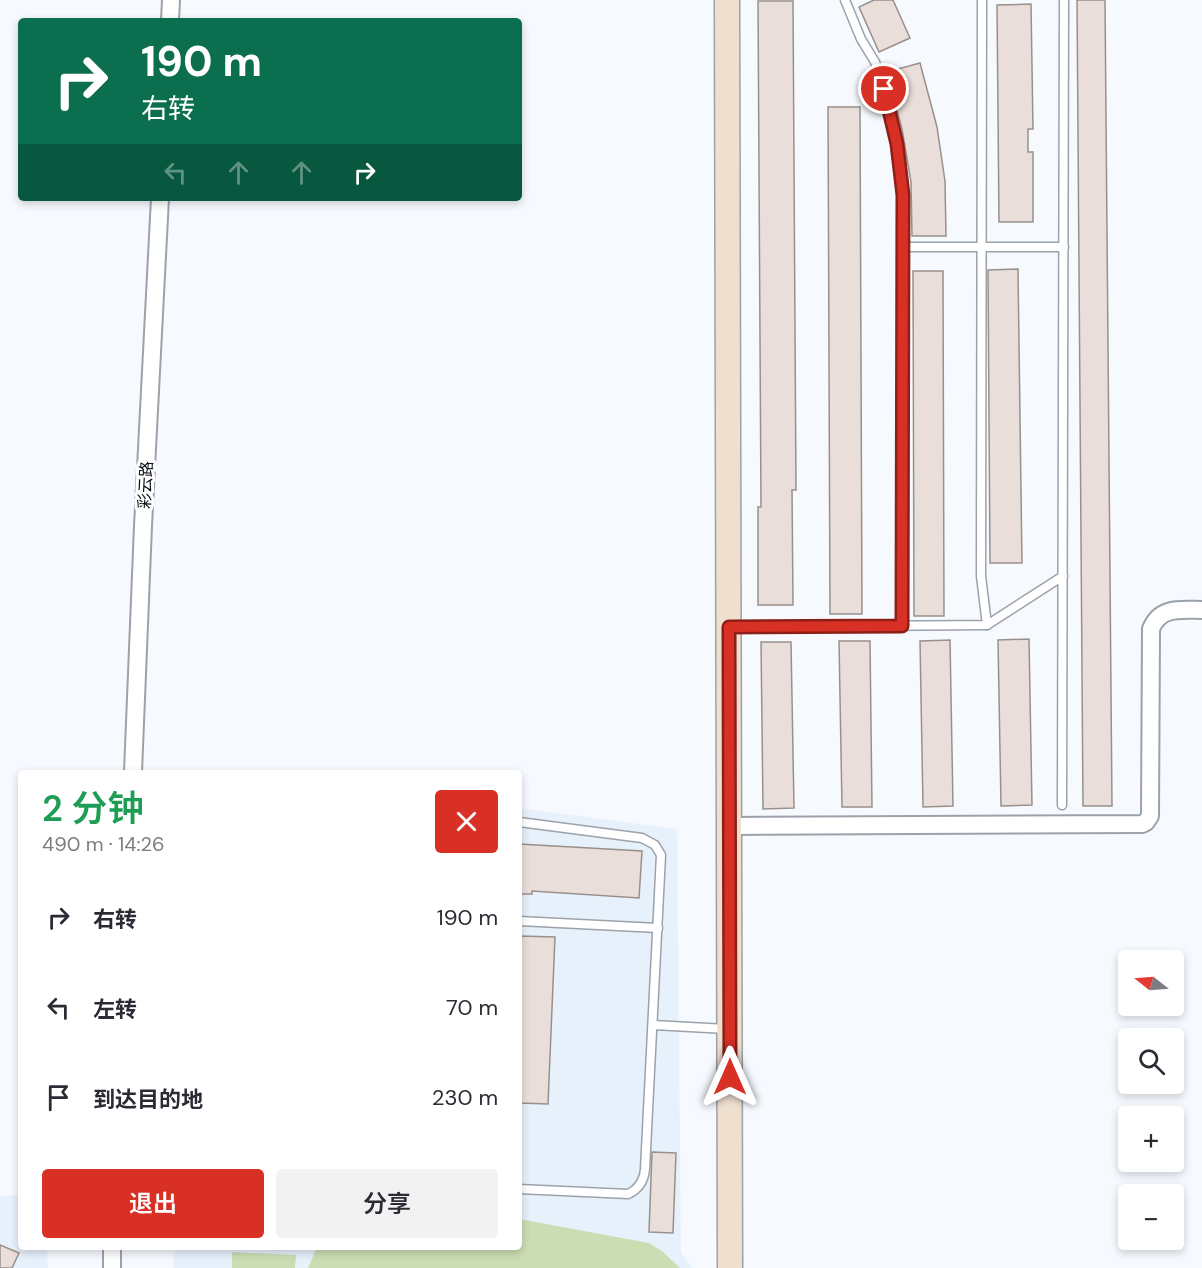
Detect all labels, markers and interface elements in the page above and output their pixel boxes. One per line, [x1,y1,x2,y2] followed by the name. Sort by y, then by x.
[141,34,262,89] text: 190 m
[42,42,120,120] icon: right
[858,63,909,114] pin
[867,72,900,105] icon: arrive
[141,91,195,126] text: 右转
[159,156,192,189] icon: left
[222,156,255,189] icon: ahead
[285,156,318,189] icon: ahead
[348,156,381,189] icon: right
[134,461,157,510] street label: 彩云路
[42,785,144,832] text: 2 分钟
[435,790,498,853] button: close
[42,831,165,857] text: 490 m · 14:26
[42,901,75,934] icon: right
[437,903,498,932] text: 190 m
[93,905,137,934] text: 右转
[1118,950,1184,1016] north arrow
[1118,950,1184,1250] map controls
[42,991,75,1024] icon: left
[446,993,498,1022] text: 70 m
[93,995,137,1024] text: 左转
[1118,1028,1184,1094] button: search
[698,1045,762,1109] position arrow
[42,1081,75,1114] icon: arrive
[432,1083,498,1112] text: 230 m
[93,1085,203,1114] text: 到达目的地
[1118,1106,1184,1172] button: +
[42,1169,264,1238] button: 退出
[276,1169,498,1238] button: 分享
[1118,1184,1184,1250] button: −

